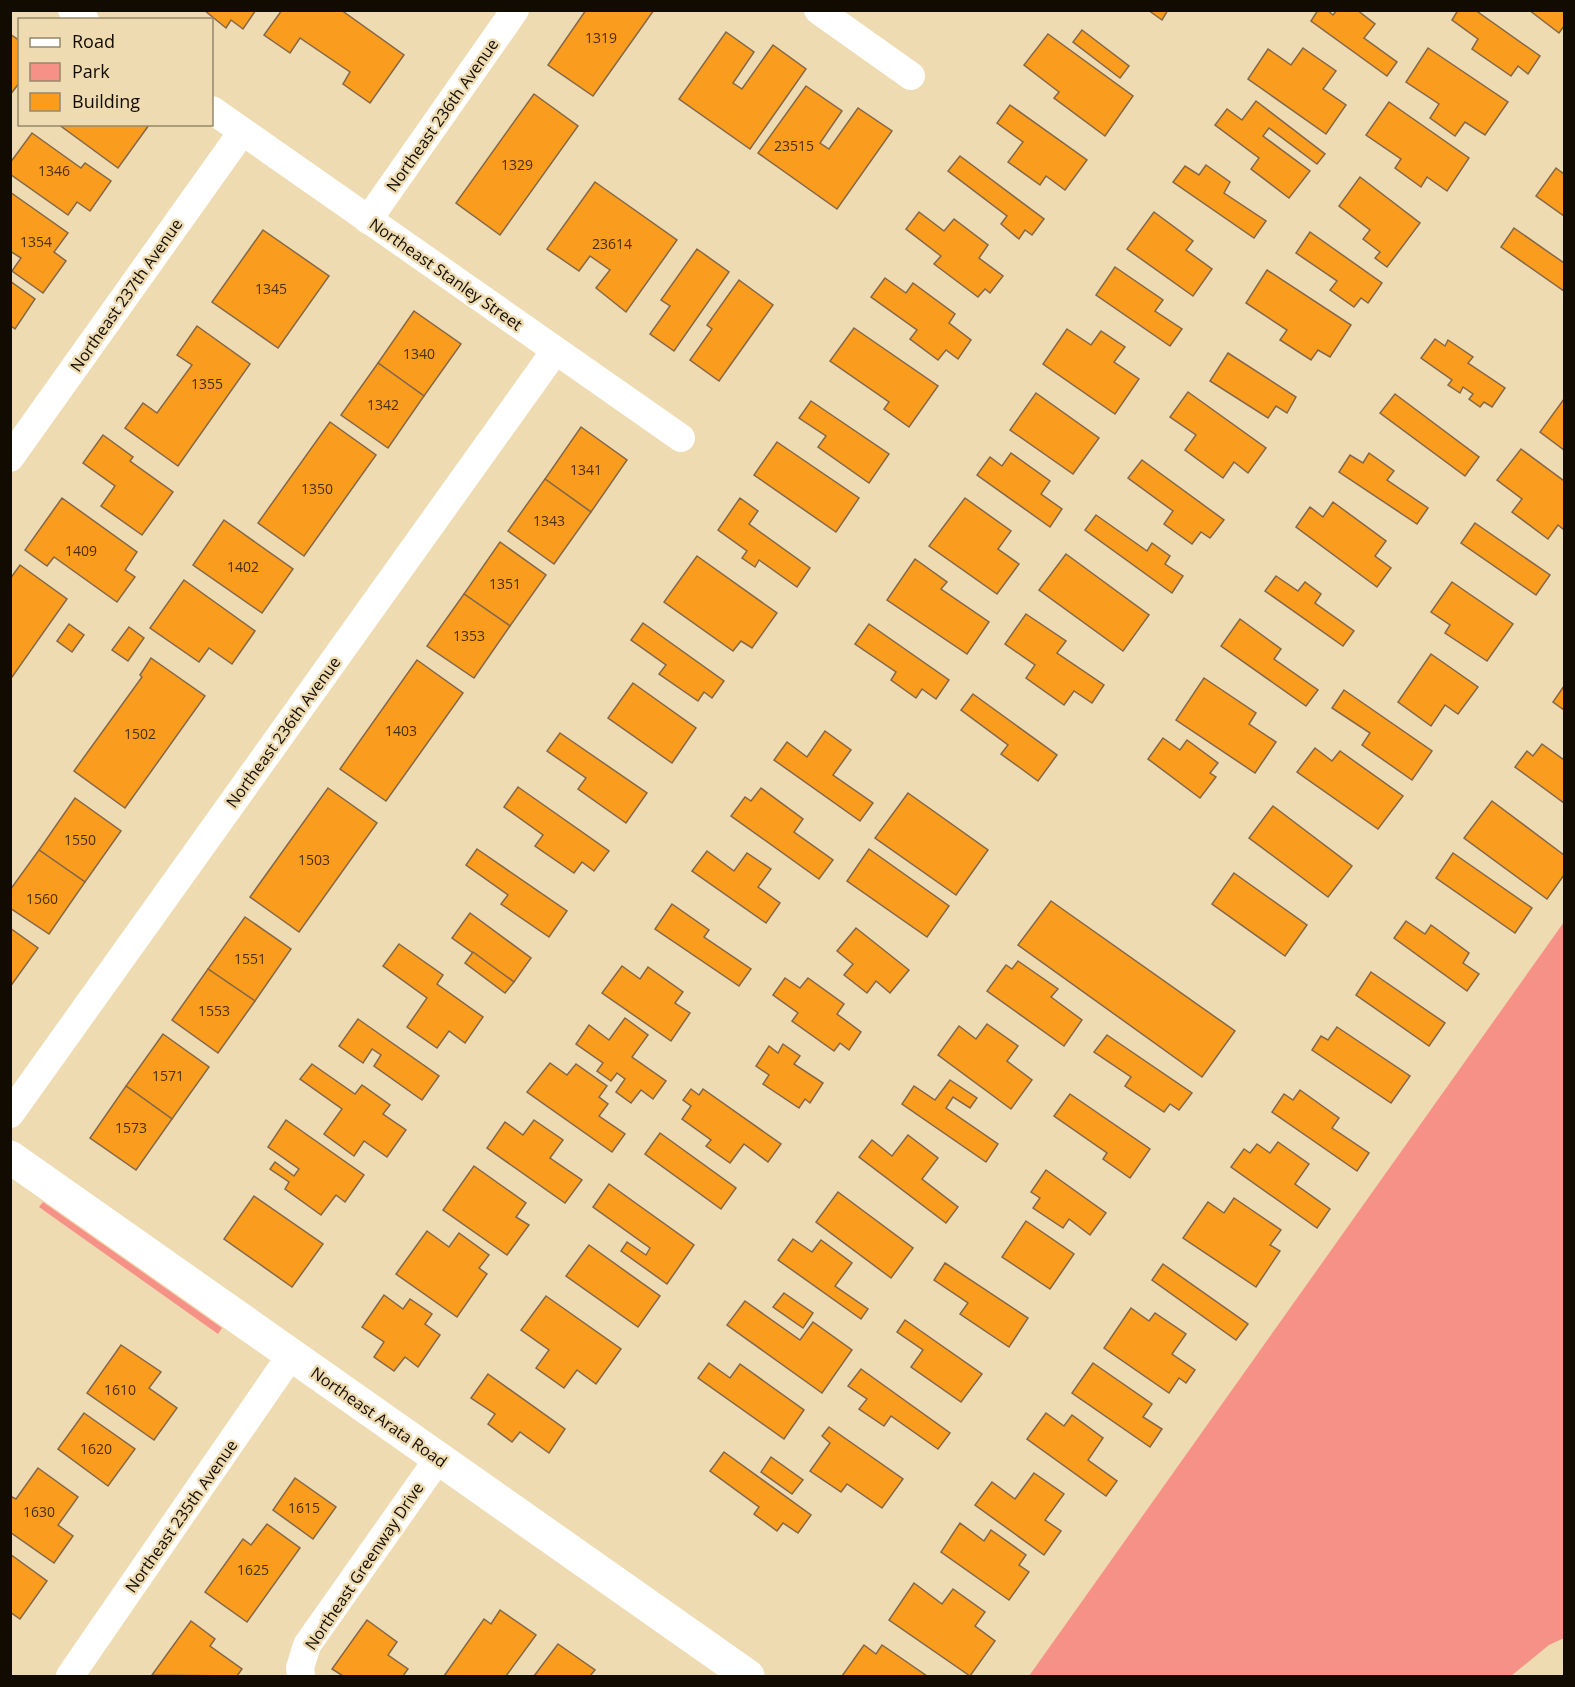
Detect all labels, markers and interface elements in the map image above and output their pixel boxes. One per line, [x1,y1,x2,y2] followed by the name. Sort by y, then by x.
[18,18,213,126] legend
[585,28,617,47] house number: 1319
[72,29,115,53] text: Road
[381,34,503,196] street label: Northeast 236th Avenue
[72,59,110,83] text: Park
[72,89,140,113] text: Building
[774,136,814,155] house number: 23515
[501,155,533,174] house number: 1329
[38,161,70,180] house number: 1346
[365,213,527,335] street label: Northeast Stanley Street
[65,214,187,376] street label: Northeast 237th Avenue
[20,232,52,251] house number: 1354
[592,234,632,253] house number: 23614
[255,279,287,298] house number: 1345
[403,344,435,363] house number: 1340
[191,374,223,393] house number: 1355
[367,395,399,414] house number: 1342
[570,460,602,479] house number: 1341
[301,479,333,498] house number: 1350
[533,511,565,530] house number: 1343
[65,541,97,560] house number: 1409
[227,557,259,576] house number: 1402
[489,574,521,593] house number: 1351
[453,626,485,645] house number: 1353
[221,652,345,812] street label: Northeast 236th Avenue
[385,721,417,740] house number: 1403
[124,724,156,743] house number: 1502
[64,830,96,849] house number: 1550
[298,850,330,869] house number: 1503
[26,889,58,908] house number: 1560
[234,949,266,968] house number: 1551
[198,1001,230,1020] house number: 1553
[152,1066,184,1085] house number: 1571
[115,1118,147,1137] house number: 1573
[307,1362,451,1472] street label: Northeast Arata Road
[104,1380,136,1399] house number: 1610
[120,1435,242,1597] street label: Northeast 235th Avenue
[80,1439,112,1458] house number: 1620
[300,1478,428,1654] street label: Northeast Greenway Drive
[288,1498,320,1517] house number: 1615
[23,1502,55,1521] house number: 1630
[237,1560,269,1579] house number: 1625

